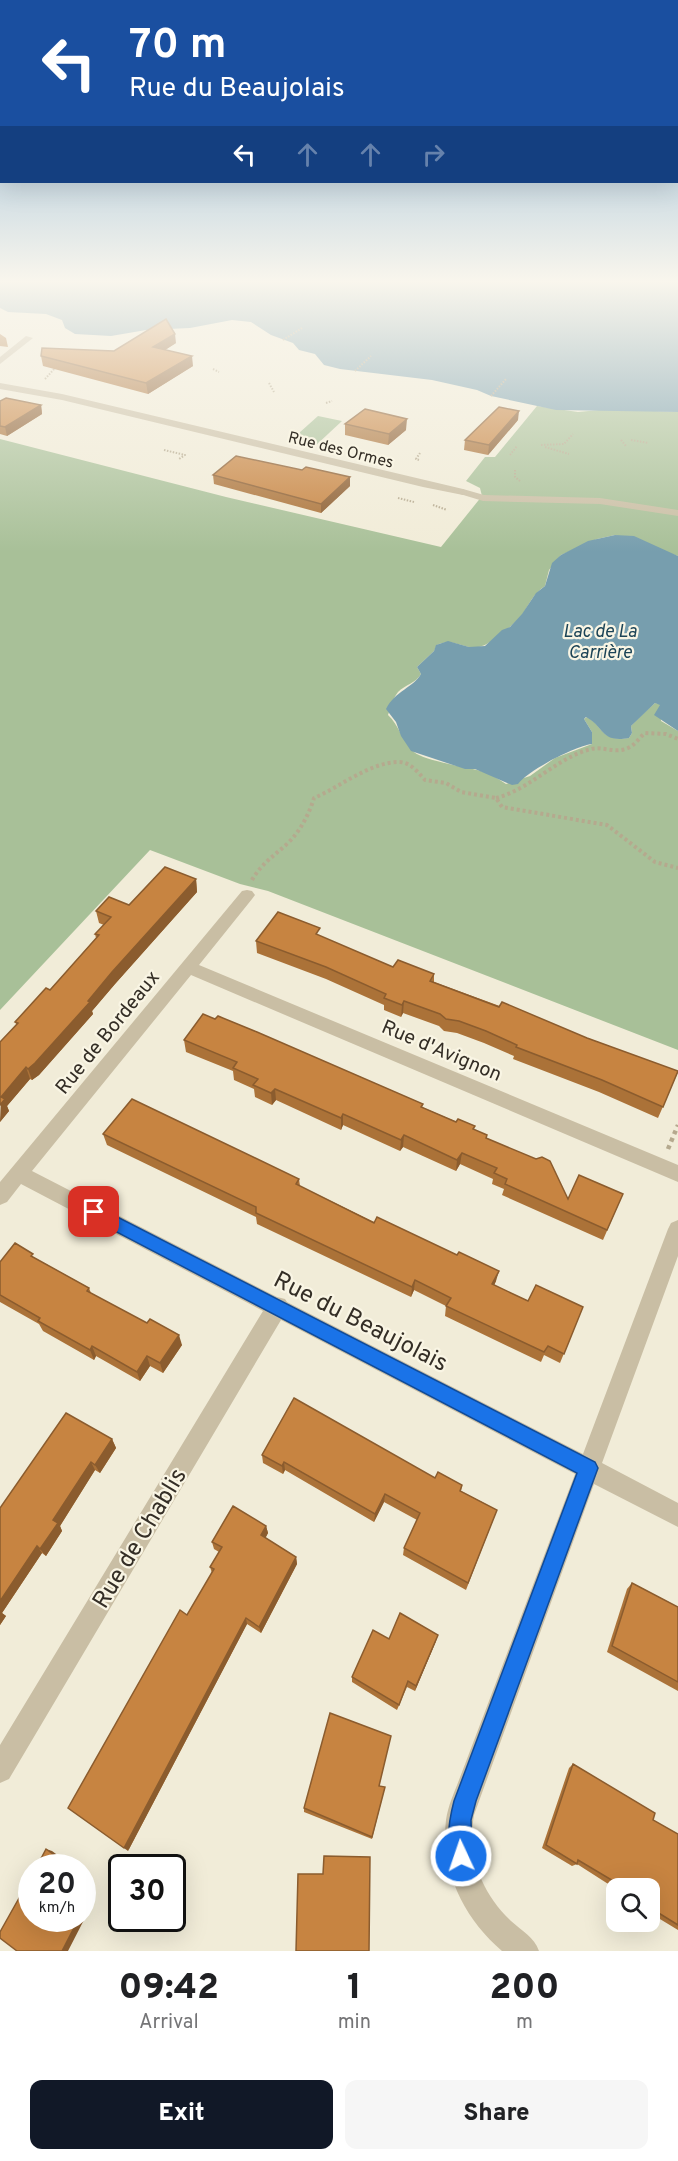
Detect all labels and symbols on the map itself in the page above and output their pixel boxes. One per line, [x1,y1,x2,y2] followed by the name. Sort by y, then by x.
[286,428,395,474] street label: Rue des Ormes
[563,621,638,665] water label: Lac de La Carrière
[51,966,167,1101] street label: Rue de Bordeaux
[377,1015,505,1089] street label: Rue d'Avignon
[68,1186,119,1237] pin
[268,1266,452,1380] street label: Rue du Beaujolais
[87,1463,194,1615] street label: Rue de Chablis
[429,1824,493,1888] position arrow
[108,1854,186,1932] speed limit sign: 30

